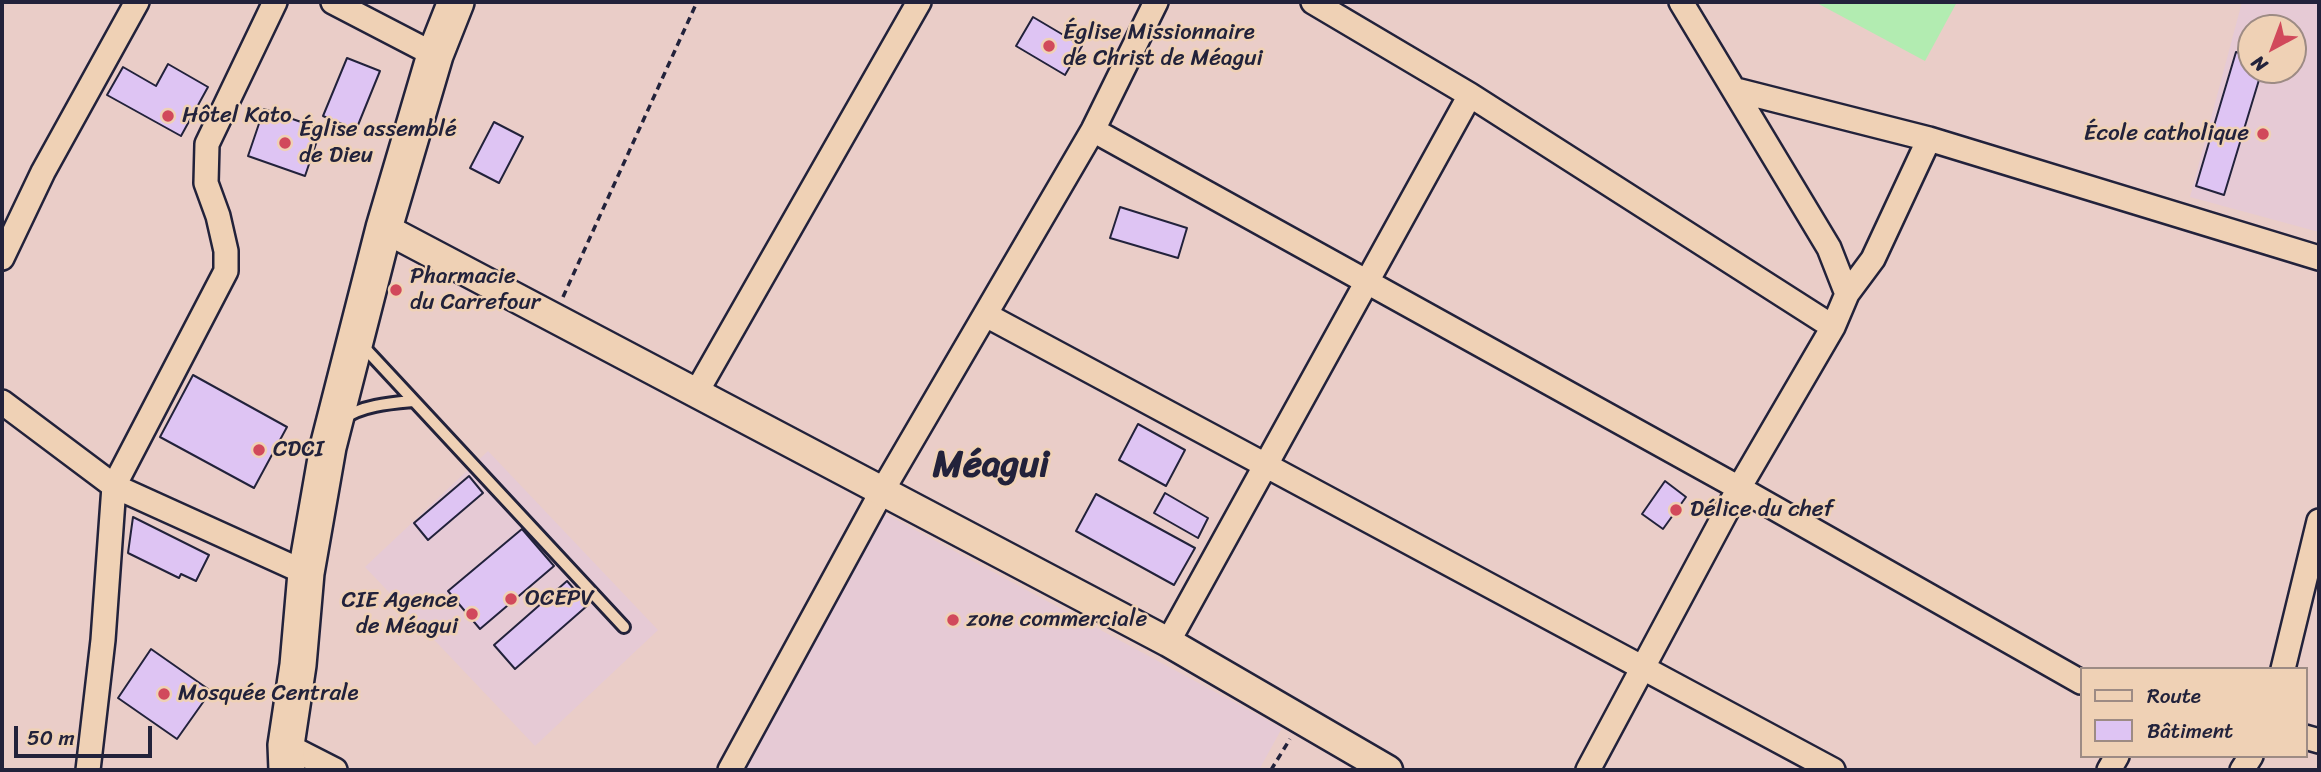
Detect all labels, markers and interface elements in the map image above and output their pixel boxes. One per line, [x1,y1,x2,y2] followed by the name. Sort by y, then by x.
[2237,14,2307,84] north arrow
[1063,19,1263,73] place label: Église Missionnaire de Christ de Méagui
[1041,38,1057,54] marker: Église Missionnaire de Christ de Méagui
[2243,47,2275,80] text: N
[182,102,292,130] place label: Hôtel Kato
[160,108,176,124] marker: Hôtel Kato
[299,116,457,170] place label: Église assemblé de Dieu
[2084,120,2249,148] place label: École catholique
[2255,126,2271,142] marker: École catholique
[277,135,293,151] marker: Église assemblé de Dieu
[410,263,540,317] place label: Pharmacie du Carrefour
[388,282,404,298] marker: Pharmacie du Carrefour
[273,436,324,464] place label: CDCI
[251,442,267,458] marker: CDCI
[933,445,1049,489] district label: Méagui
[1690,496,1834,524] place label: Délice du chef
[1668,502,1684,518] marker: Délice du chef
[525,585,594,613] place label: OCEPV
[342,587,458,641] place label: CIE Agence de Méagui
[503,591,519,607] marker: OCEPV
[464,606,480,622] marker: CIE Agence de Méagui
[967,606,1147,634] place label: zone commerciale
[945,612,961,628] marker: zone commerciale
[2080,667,2307,758] legend
[2147,677,2201,715] text: Route
[178,680,359,708] place label: Mosquée Centrale
[156,686,172,702] marker: Mosquée Centrale
[18,712,156,756] scale bar
[2147,712,2233,750] text: Bâtiment
[27,719,75,757] text: 50 m

